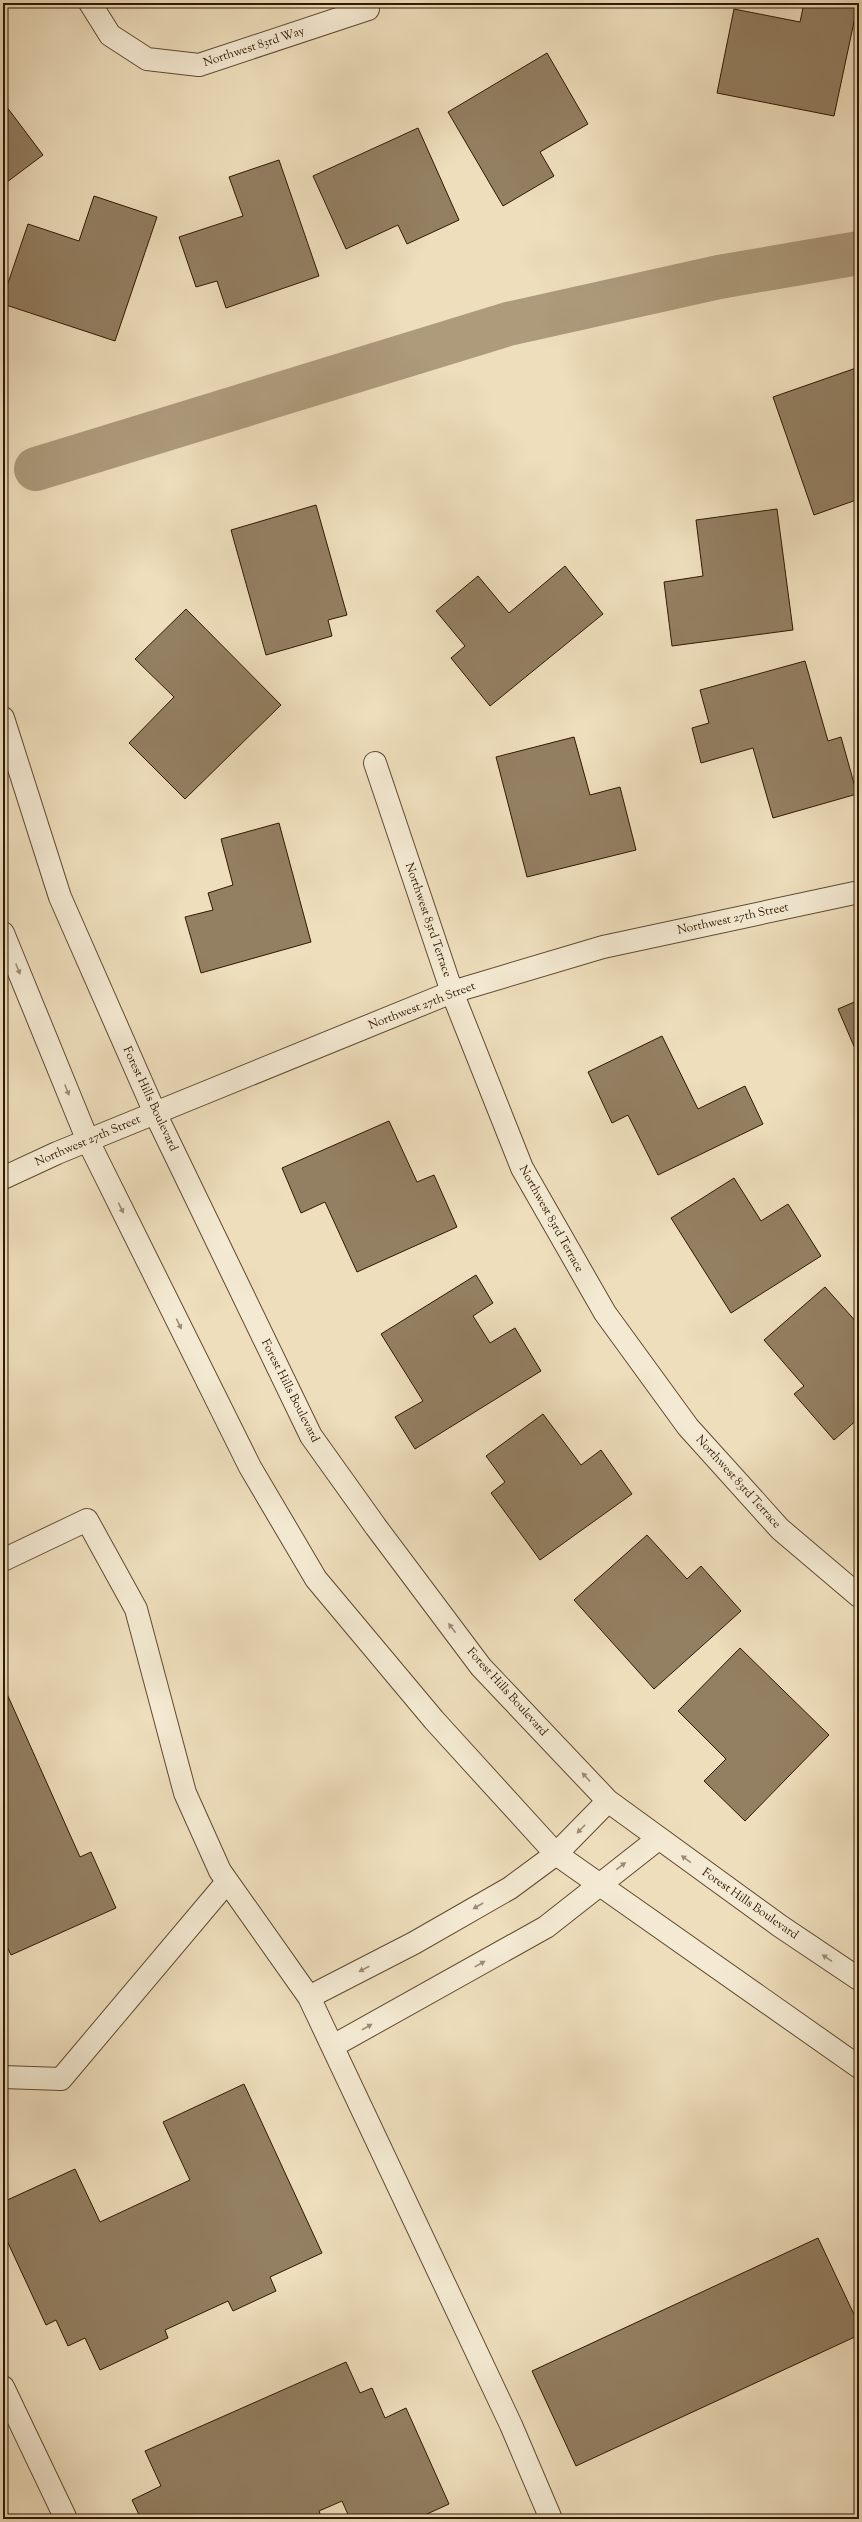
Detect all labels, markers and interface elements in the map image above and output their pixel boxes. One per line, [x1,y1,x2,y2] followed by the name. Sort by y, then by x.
[201,22,307,72] street label: Northwest 83rd Way
[400,860,456,980] street label: Northwest 83rd Terrace
[676,898,790,940] street label: Northwest 27th Street
[15,964,21,976] one-way arrow
[366,977,478,1035] street label: Northwest 27th Street
[118,1044,182,1155] street label: Forest Hills Boulevard
[64,1084,70,1095] one-way arrow
[32,1111,144,1171] street label: Northwest 27th Street
[514,1162,588,1276] street label: Northwest 83rd Terrace
[118,1202,124,1213] one-way arrow
[176,1318,182,1330] one-way arrow
[256,1336,324,1446] street label: Forest Hills Boulevard
[691,1431,785,1533] street label: Northwest 83rd Terrace
[448,1622,456,1633] one-way arrow
[462,1644,552,1741] street label: Forest Hills Boulevard
[581,1771,590,1782] one-way arrow
[576,1824,586,1834] one-way arrow
[681,1855,691,1863] one-way arrow
[616,1863,626,1871] one-way arrow
[698,1864,802,1944] street label: Forest Hills Boulevard
[472,1903,484,1910] one-way arrow
[821,1954,832,1961] one-way arrow
[474,1960,486,1967] one-way arrow
[358,1966,370,1972] one-way arrow
[361,2024,372,2031] one-way arrow

